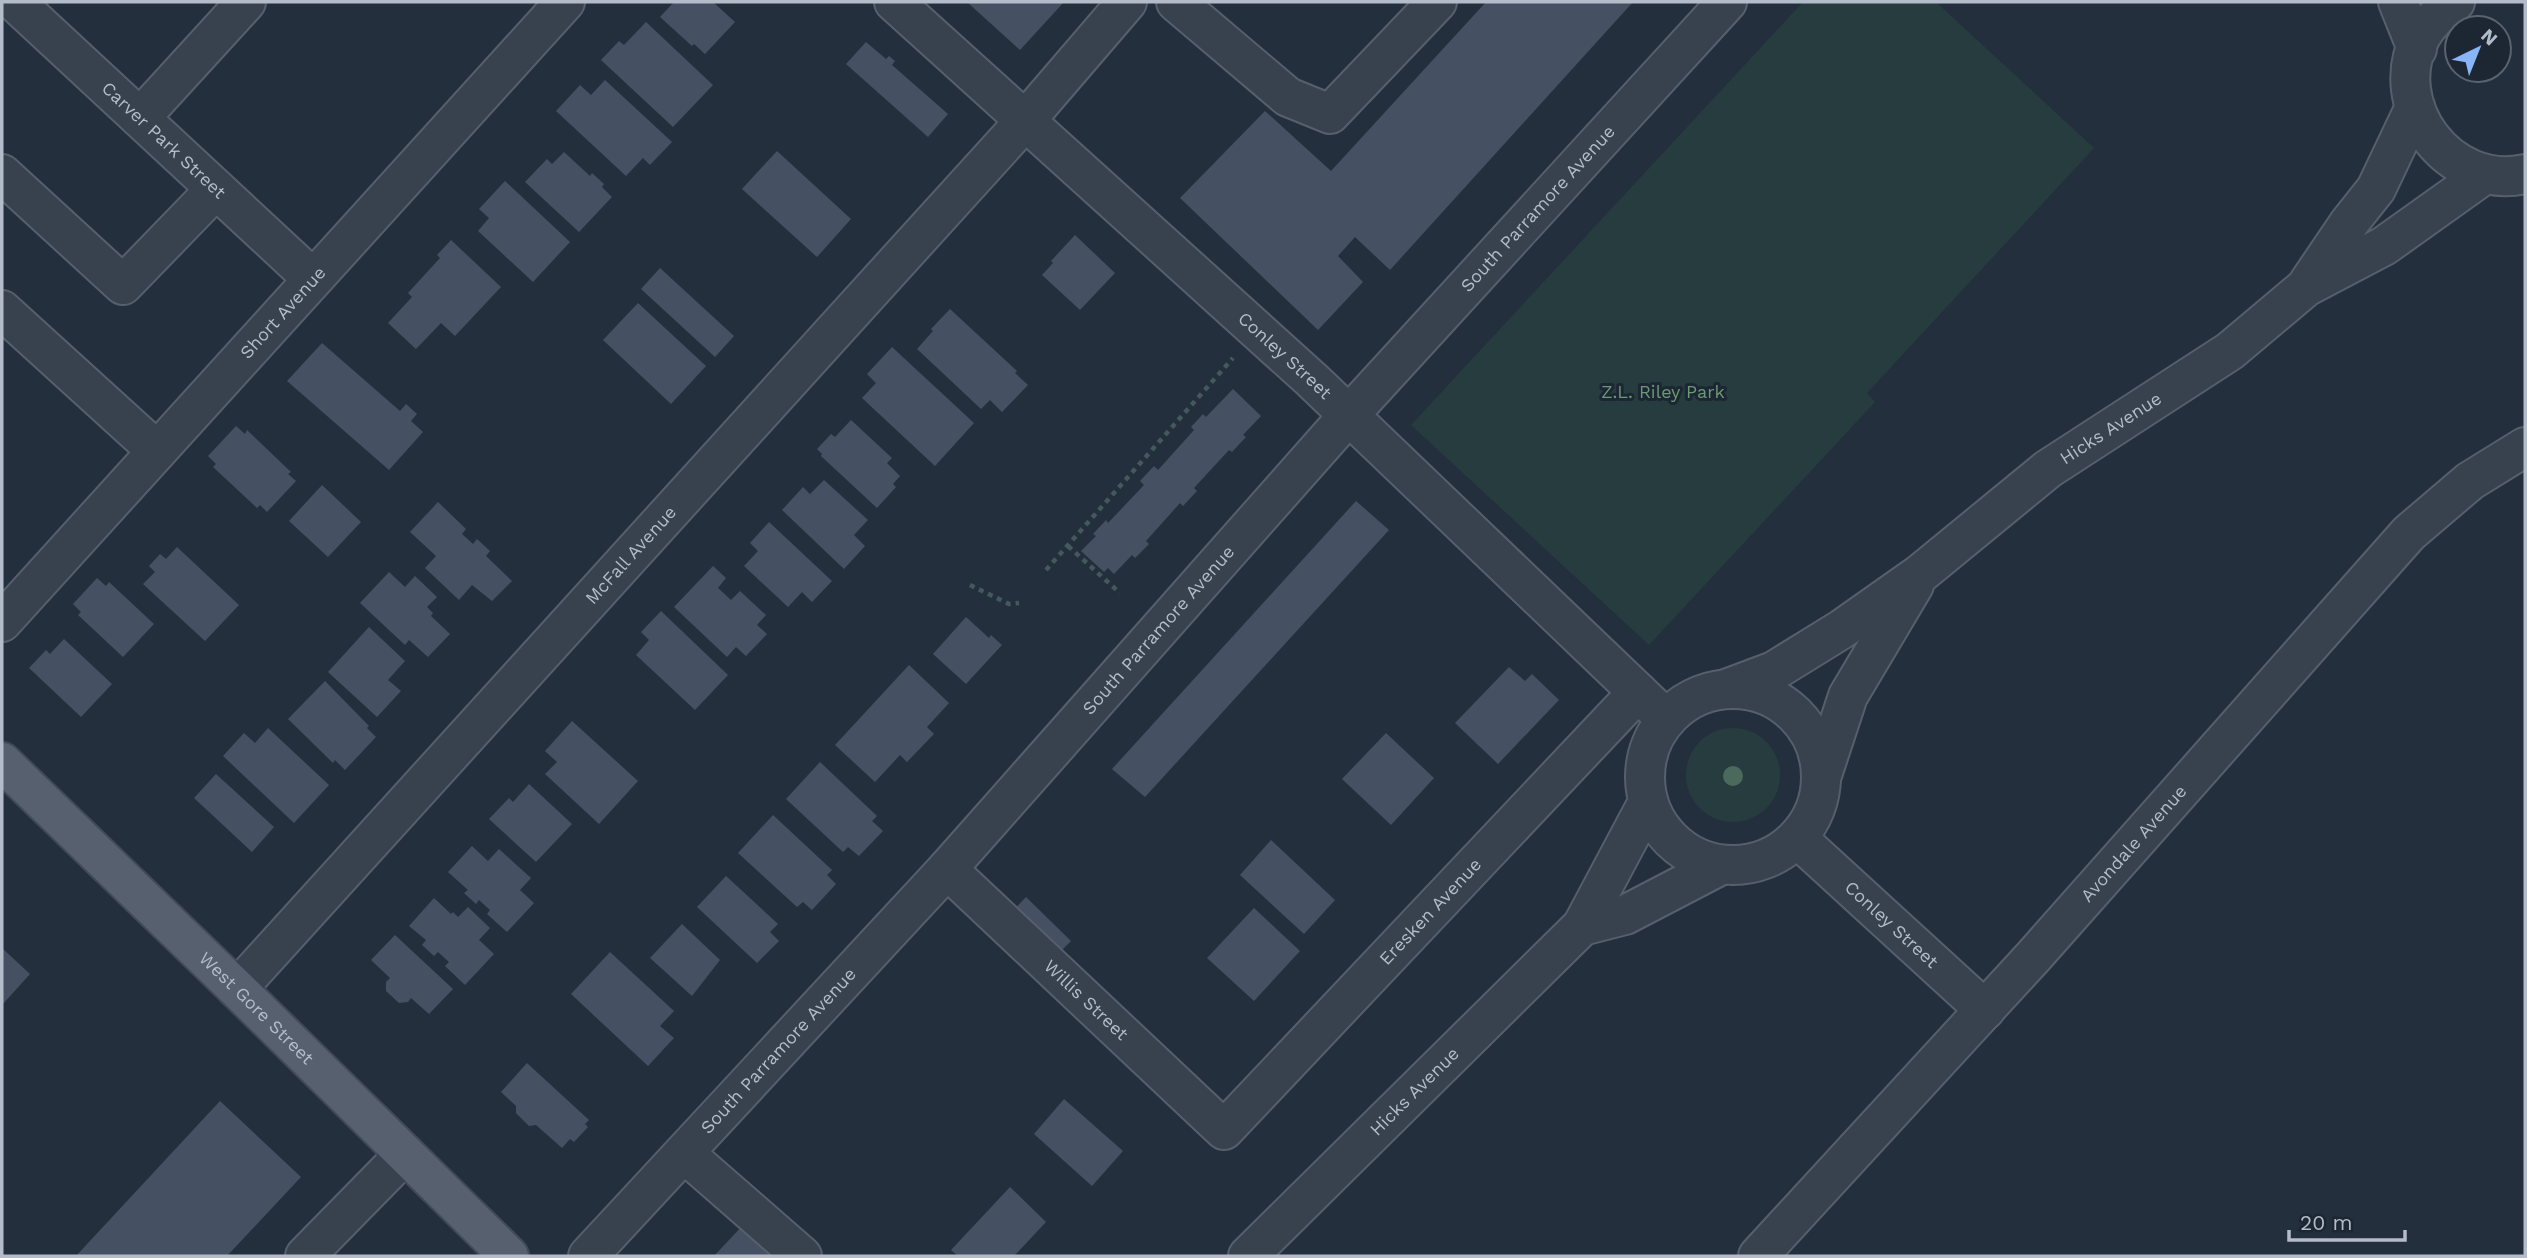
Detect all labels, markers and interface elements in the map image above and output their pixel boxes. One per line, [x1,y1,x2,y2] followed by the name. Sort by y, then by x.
[2443,14,2513,84] north arrow
[2476,24,2502,50] text: N
[98,77,231,203] street label: Carver Park Street
[1456,121,1619,296] street label: South Parramore Avenue
[236,262,330,363] street label: Short Avenue
[1234,307,1337,403] street label: Conley Street
[1601,381,1725,402] park label: Z.L. Riley Park
[2056,387,2165,468] street label: Hicks Avenue
[581,501,680,608] street label: McFall Avenue
[1078,541,1238,719] street label: South Parramore Avenue
[2076,780,2191,906] street label: Avondale Avenue
[1375,854,1485,969] street label: Eresken Avenue
[1841,876,1943,972] street label: Conley Street
[195,947,319,1069] street label: West Gore Street
[1040,955,1133,1045] street label: Willis Street
[696,963,860,1138] street label: South Parramore Avenue
[1365,1043,1463,1140] street label: Hicks Avenue
[2289,1198,2404,1242] scale bar
[2300,1210,2352,1235] text: 20 m

